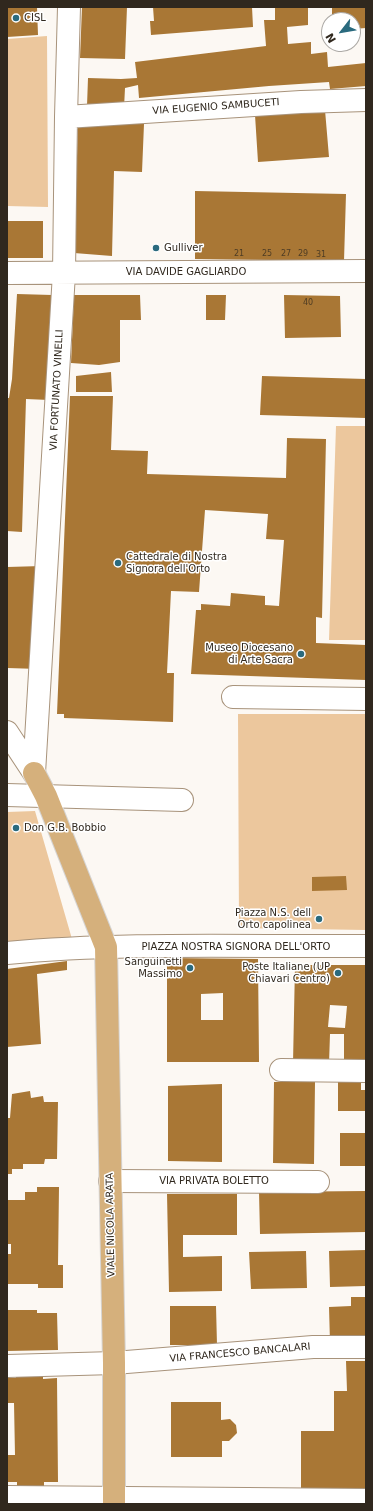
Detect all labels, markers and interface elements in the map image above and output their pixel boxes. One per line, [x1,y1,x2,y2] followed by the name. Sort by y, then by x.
[24,12,46,24] place label: CISL
[321,12,361,52] north arrow
[11,13,21,23] marker: CISL
[323,31,339,45] text: N
[152,97,280,117] street label: VIA EUGENIO SAMBUCETI
[164,242,203,254] place label: Gulliver
[151,243,161,253] marker: Gulliver
[234,249,244,259] house number: 21
[262,249,272,259] house number: 25
[281,249,291,259] house number: 27
[298,249,308,259] house number: 29
[316,250,326,260] house number: 31
[126,266,246,278] street label: VIA DAVIDE GAGLIARDO
[303,298,313,308] house number: 40
[48,329,66,451] street label: VIA FORTUNATO VINELLI
[126,551,227,574] place label: Cattedrale di Nostra Signora dell'Orto
[113,558,123,568] marker: Cattedrale di Nostra Signora dell'Orto
[205,642,293,666] place label: Museo Diocesano di Arte Sacra
[296,649,306,659] marker: Museo Diocesano di Arte Sacra
[24,822,106,834] place label: Don G.B. Bobbio
[11,823,21,833] marker: Don G.B. Bobbio
[235,907,311,930] place label: Piazza N.S. dell Orto capolinea
[314,914,324,924] marker: Piazza N.S. dell Orto capolinea
[142,941,330,953] street label: PIAZZA NOSTRA SIGNORA DELL'ORTO
[125,956,182,980] place label: Sanguinetti Massimo
[242,961,330,984] place label: Poste Italiane (UP Chiavari Centro)
[185,963,195,973] marker: Sanguinetti Massimo
[333,968,343,978] marker: Poste Italiane (UP Chiavari Centro)
[104,1173,118,1277] street label: VIALE NICOLA ARATA
[159,1175,269,1187] street label: VIA PRIVATA BOLETTO
[169,1341,311,1365] street label: VIA FRANCESCO BANCALARI

